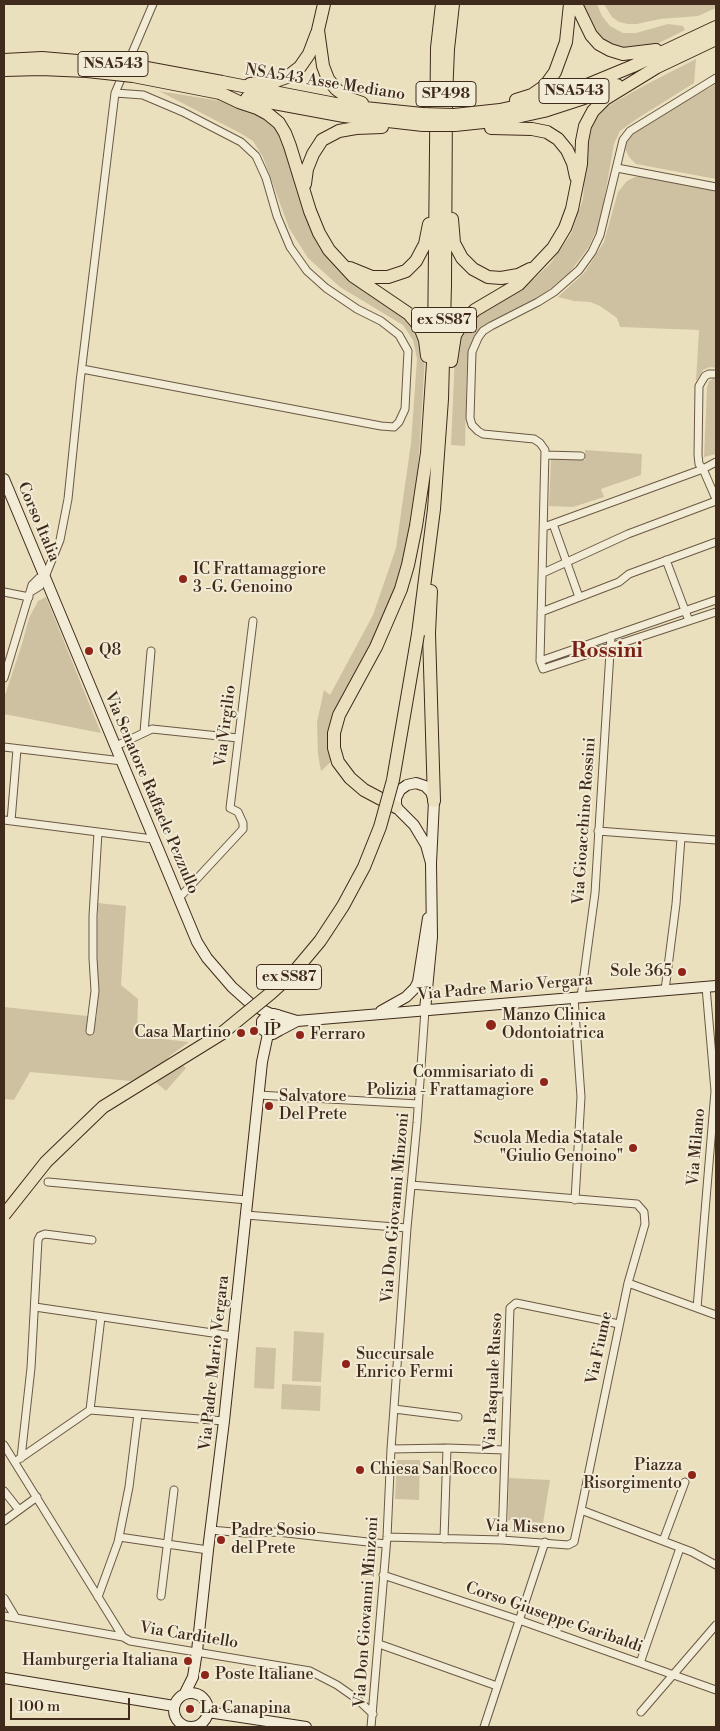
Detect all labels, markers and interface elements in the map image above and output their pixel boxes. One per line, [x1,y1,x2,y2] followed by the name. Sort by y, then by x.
[78,52,148,76] road number: NSA543
[243,61,407,105] street label: NSA543 Asse Mediano
[539,78,609,104] road number: NSA543
[416,82,476,106] road number: SP498
[412,308,476,332] road number: ex SS87
[13,479,63,565] street label: Corso Italia
[193,560,326,598] place label: IC Frattamaggiore 3 -G. Genoino
[177,573,189,585] marker: IC Frattamaggiore 3 -G. Genoino
[571,639,643,665] district label: Rossini
[99,641,121,661] place label: Q8
[83,645,95,657] marker: Q8
[211,684,241,768] street label: Via Virgilio
[100,689,202,897] street label: Via Senatore Raffaele Pezzullo
[570,737,600,905] street label: Via Gioacchino Rossini
[610,962,672,982] place label: Sole 365
[256,964,322,990] road number: ex SS87
[676,966,688,978] marker: Sole 365
[417,971,593,1005] street label: Via Padre Mario Vergara
[502,1006,606,1044] place label: Manzo Clinica Odontoiatrica
[484,1018,498,1032] marker: Manzo Clinica Odontoiatrica
[264,1021,281,1041] place label: IP
[134,1023,231,1043] place label: Casa Martino
[248,1025,260,1037] marker: IP
[310,1025,365,1045] place label: Ferraro
[235,1027,247,1039] marker: Casa Martino
[294,1029,306,1041] marker: Ferraro
[367,1063,534,1101] place label: Commisariato di Polizia - Frattamagiore
[538,1076,550,1088] marker: Commisariato di Polizia - Frattamagiore
[279,1087,347,1125] place label: Salvatore Del Prete
[263,1100,275,1112] marker: Salvatore Del Prete
[684,1107,710,1187] street label: Via Milano
[378,1112,414,1304] street label: Via Don Giovanni Minzoni
[473,1129,623,1167] place label: Scuola Media Statale "Giulio Genoino"
[627,1142,639,1154] marker: Scuola Media Statale "Giulio Genoino"
[196,1274,234,1452] street label: Via Padre Mario Vergara
[583,1310,617,1386] street label: Via Fiume
[481,1312,507,1452] street label: Via Pasquale Russo
[356,1345,454,1383] place label: Succursale Enrico Fermi
[340,1358,352,1370] marker: Succursale Enrico Fermi
[583,1456,682,1494] place label: Piazza Risorgimento
[370,1460,497,1480] place label: Chiesa San Rocco
[354,1464,366,1476] marker: Chiesa San Rocco
[686,1469,698,1481] marker: Piazza Risorgimento
[351,1516,383,1708] street label: Via Don Giovanni Minzoni
[485,1517,565,1539] street label: Via Miseno
[231,1521,316,1559] place label: Padre Sosio del Prete
[215,1534,227,1546] marker: Padre Sosio del Prete
[463,1579,645,1657] street label: Corso Giuseppe Garibaldi
[138,1619,240,1653] street label: Via Carditello
[22,1651,178,1671] place label: Hamburgeria Italiana
[182,1655,194,1667] marker: Hamburgeria Italiana
[215,1665,314,1685] place label: Poste Italiane
[199,1669,211,1681] marker: Poste Italiane
[12,1688,132,1720] scale bar
[18,1697,60,1716] text: 100 m
[200,1699,291,1719] place label: La Canapina
[184,1703,196,1715] marker: La Canapina

